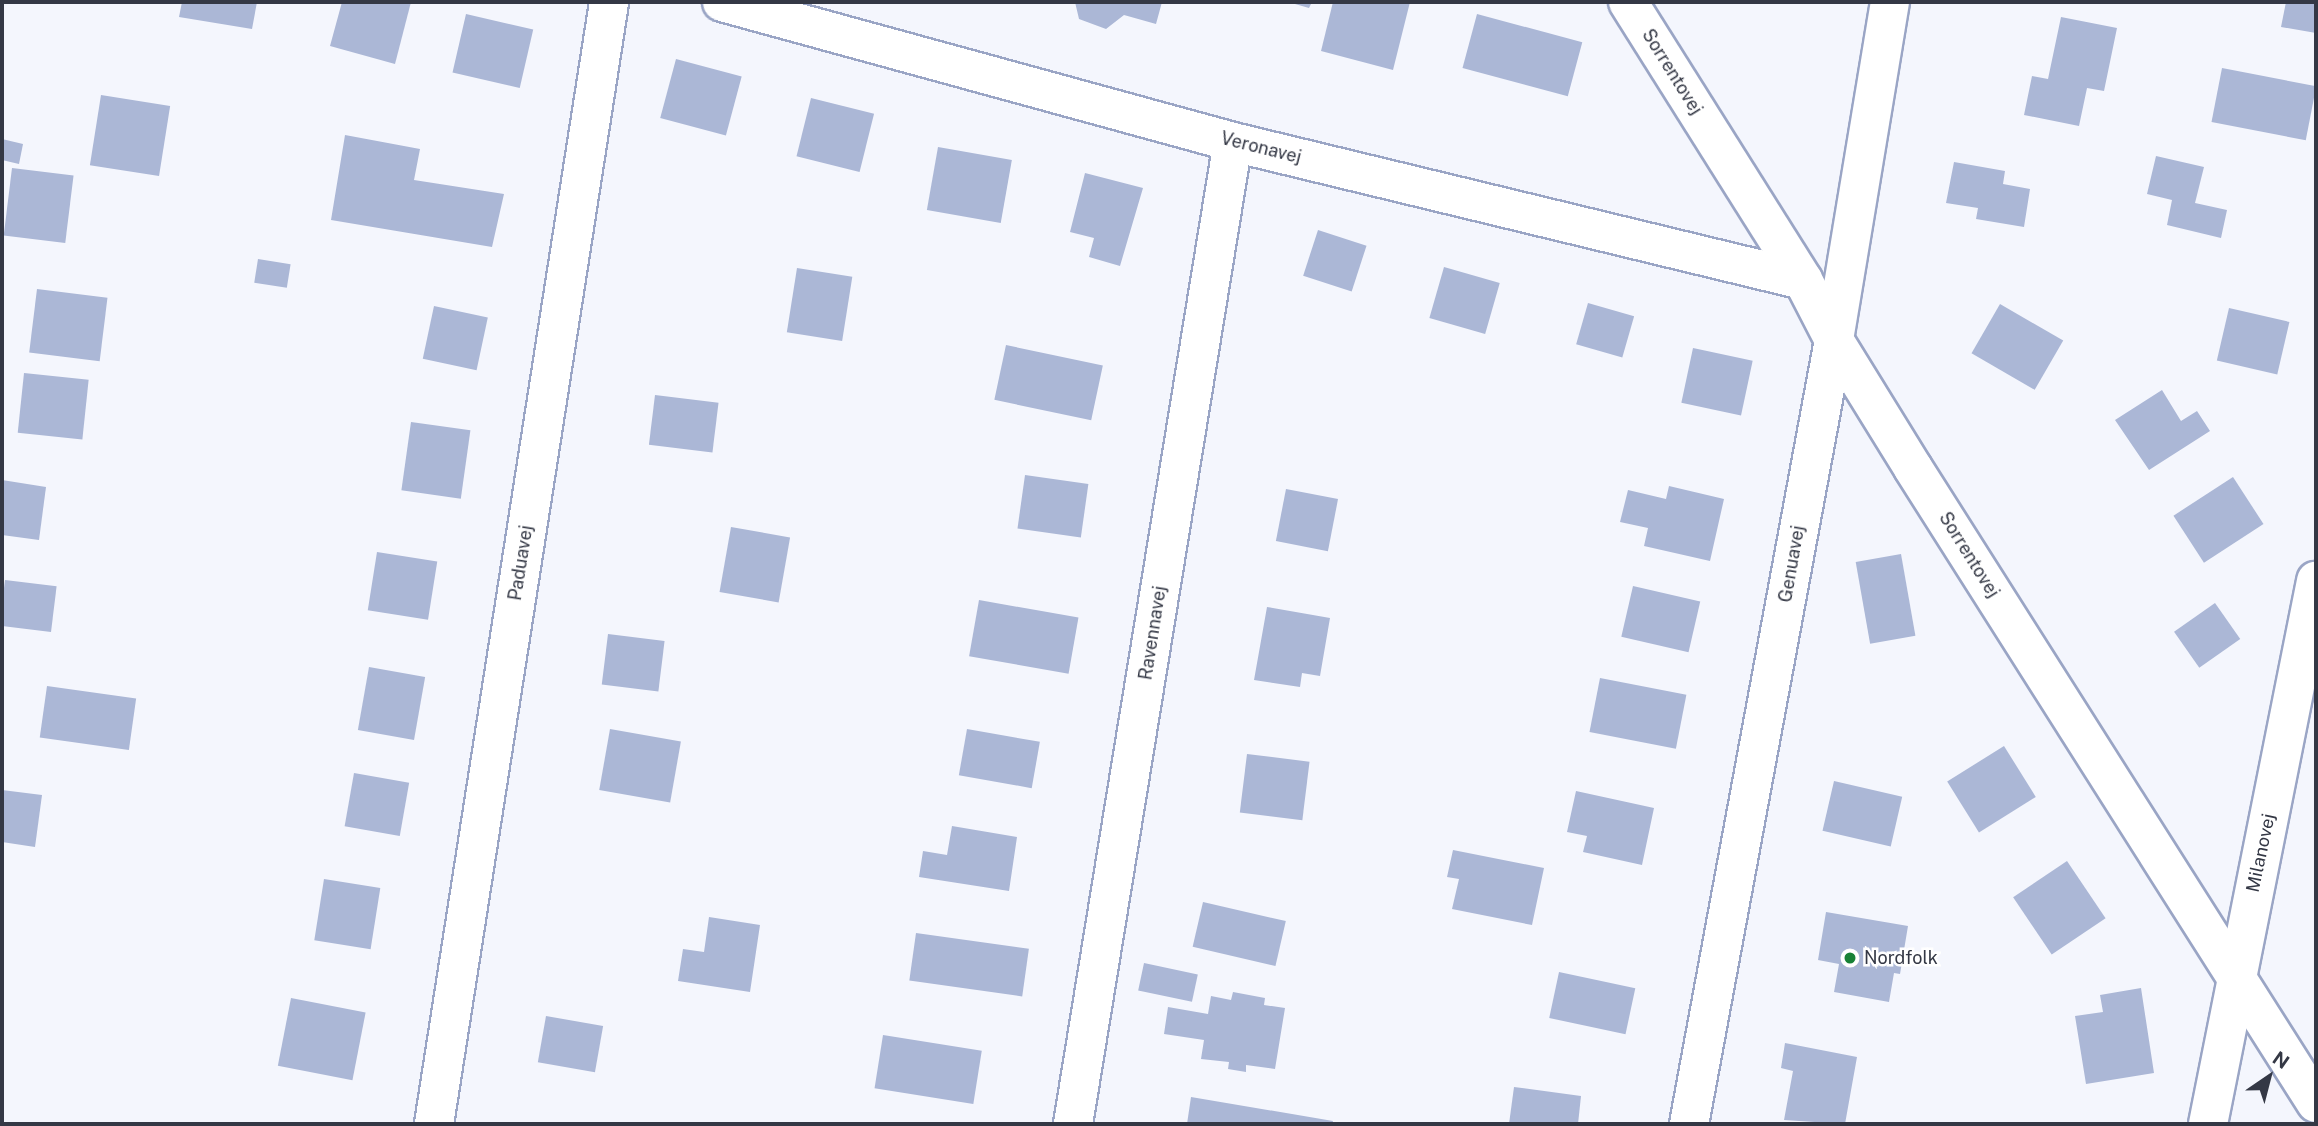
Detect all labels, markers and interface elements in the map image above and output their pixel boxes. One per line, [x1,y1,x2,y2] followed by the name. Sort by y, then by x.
[1637,25,1707,119] street label: Sorrentovej
[1218,128,1304,168] street label: Veronavej
[1934,508,2004,602] street label: Sorrentovej
[504,524,538,602] street label: Paduavej
[1775,524,1809,604] street label: Genuavej
[1135,584,1171,682] street label: Ravennavej
[2242,812,2280,894] street label: Milanovej
[1864,947,1938,969] place label: Nordfolk
[1842,950,1858,966] marker: Nordfolk
[2234,1042,2304,1112] north arrow
[2269,1047,2293,1073] text: N

